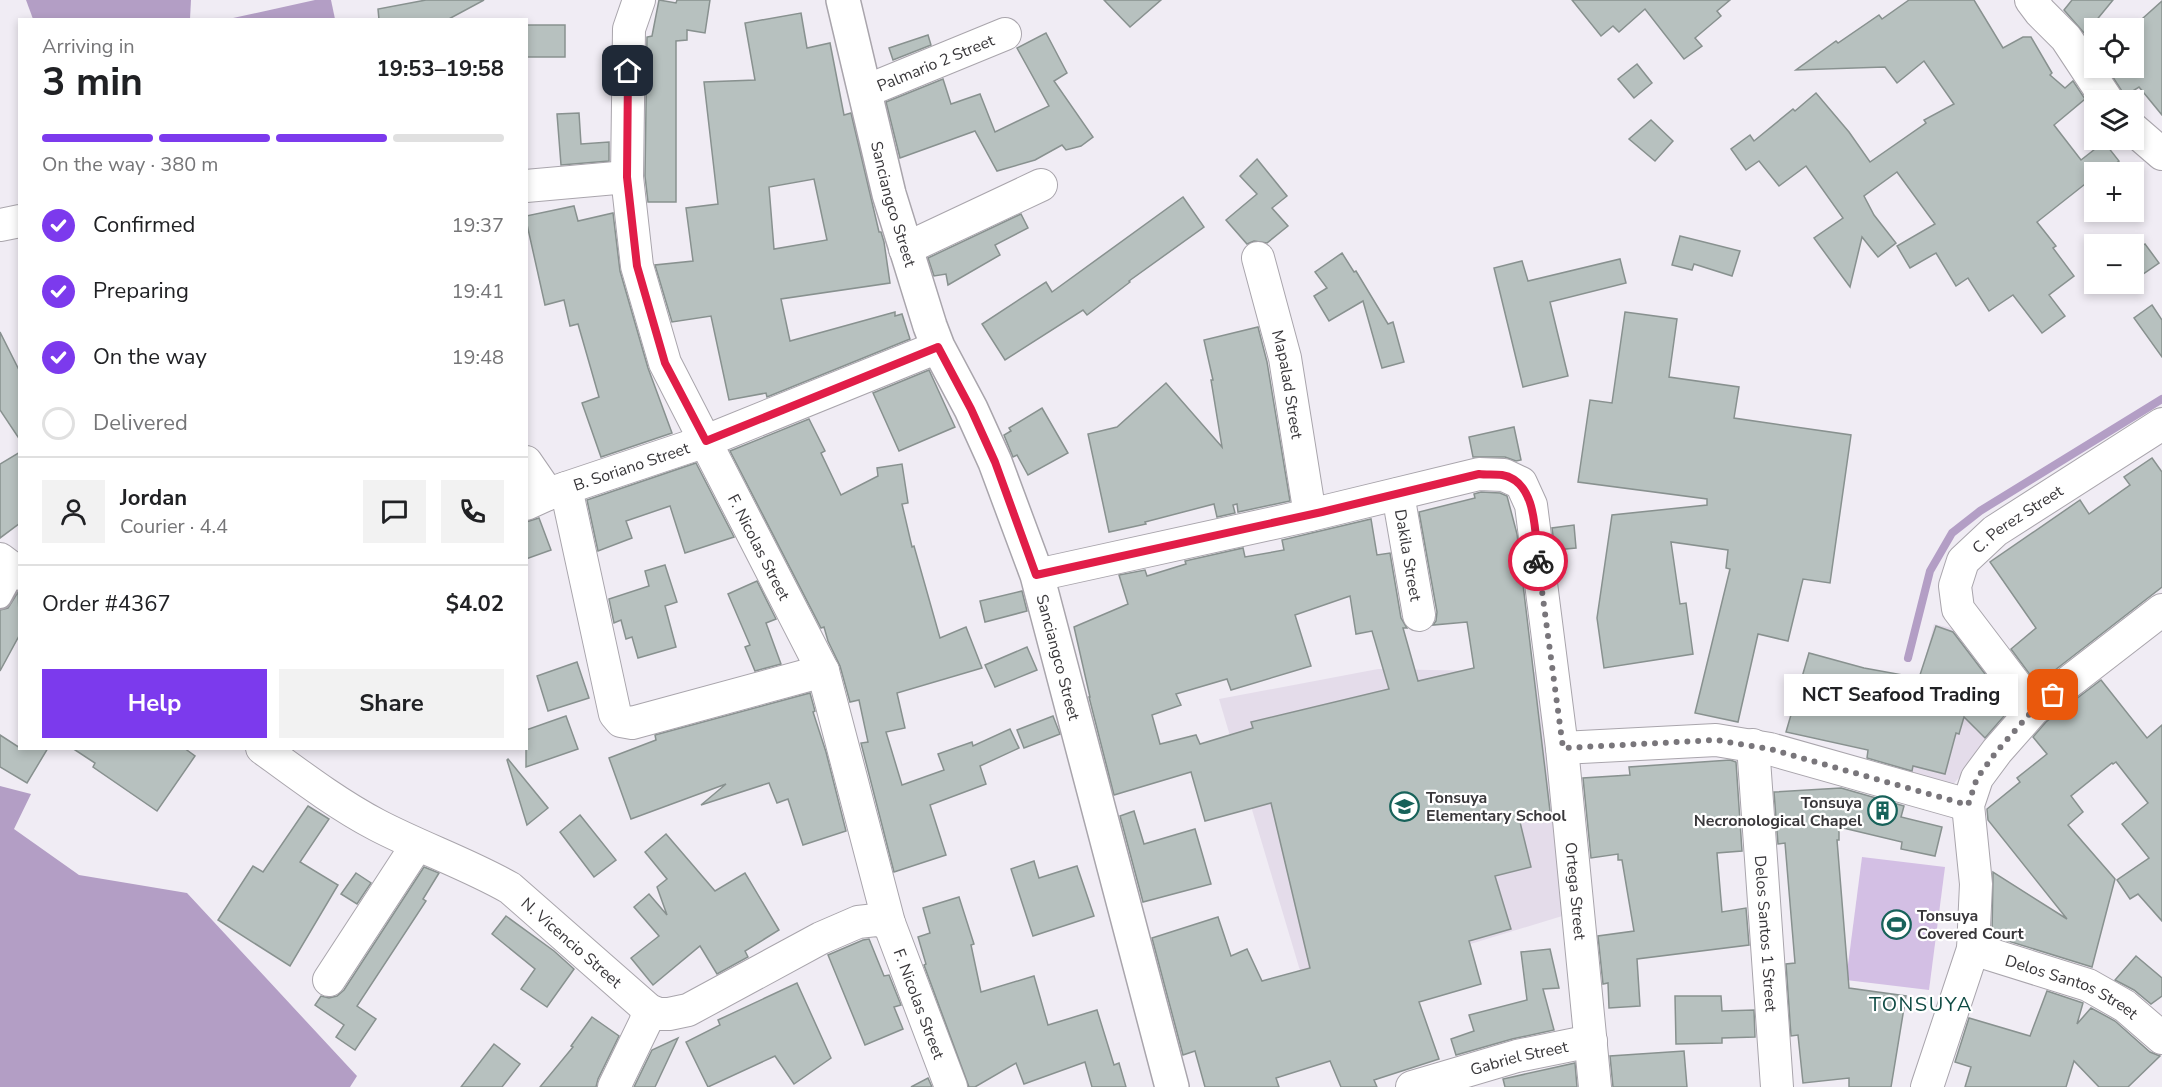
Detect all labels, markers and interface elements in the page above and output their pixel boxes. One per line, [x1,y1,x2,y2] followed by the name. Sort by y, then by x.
[2084,18,2144,294] map controls
[2084,18,2144,78] button: locate
[874,29,998,97] street label: Palmario 2 Street
[42,33,135,60] text: Arriving in
[602,45,653,96] pin
[376,54,504,84] text: 19:53–19:58
[611,54,644,87] icon: home
[42,56,143,109] text: 3 min
[2084,90,2144,150] button: layers
[865,139,921,270] street label: Sanciangco Street
[42,151,218,178] text: On the way · 380 m
[2084,162,2144,222] button: +
[42,209,75,242] icon: check
[93,210,195,240] text: Confirmed
[451,212,504,239] text: 19:37
[2084,234,2144,294] button: −
[42,275,75,308] icon: check
[93,276,189,306] text: Preparing
[451,278,504,305] text: 19:41
[1266,328,1308,441] street label: Mapalad Street
[42,341,75,374] icon: check
[93,342,207,372] text: On the way
[451,344,504,371] text: 19:48
[93,408,188,438] text: Delivered
[571,437,693,497] street label: B. Soriano Street
[42,480,105,543] button: person
[363,480,426,543] button: chat
[441,480,504,543] button: phone
[1968,480,2068,559] street label: C. Perez Street
[120,483,187,513] text: Jordan
[722,491,795,605] street label: F. Nicolas Street
[1389,507,1426,603] street label: Dakila Street
[120,513,228,540] text: Courier · 4.4
[1508,531,1568,591] courier
[1522,545,1555,578] icon: bike
[42,589,171,619] text: Order #4367
[446,589,504,619] text: $4.02
[1031,592,1085,723] street label: Sanciangco Street
[42,669,267,738] button: Help
[279,669,504,738] button: Share
[2027,669,2078,720] pin
[1783,674,2017,716] callout: NCT Seafood Trading
[2036,678,2069,711] icon: bag
[1802,681,2000,708] text: NCT Seafood Trading
[1426,787,1566,827] place label: Tonsuya Elementary School
[1389,790,1421,822] school or university icon: Tonsuya Elementary School
[1694,792,1862,832] place label: Tonsuya Necronological Chapel
[1867,795,1899,827] building icon: Tonsuya Necronological Chapel
[1559,841,1591,941] street label: Ortega Street
[1749,855,1782,1013] street label: Delos Santos 1 Street
[516,893,626,993] street label: N. Vicencio Street
[1917,905,2025,945] place label: Tonsuya Covered Court
[1880,908,1912,940] sports icon: Tonsuya Covered Court
[888,945,950,1063] street label: F. Nicolas Street
[2002,950,2143,1025] street label: Delos Santos Street
[1869,991,1973,1018] district label: TONSUYA
[1468,1036,1570,1081] street label: Gabriel Street

